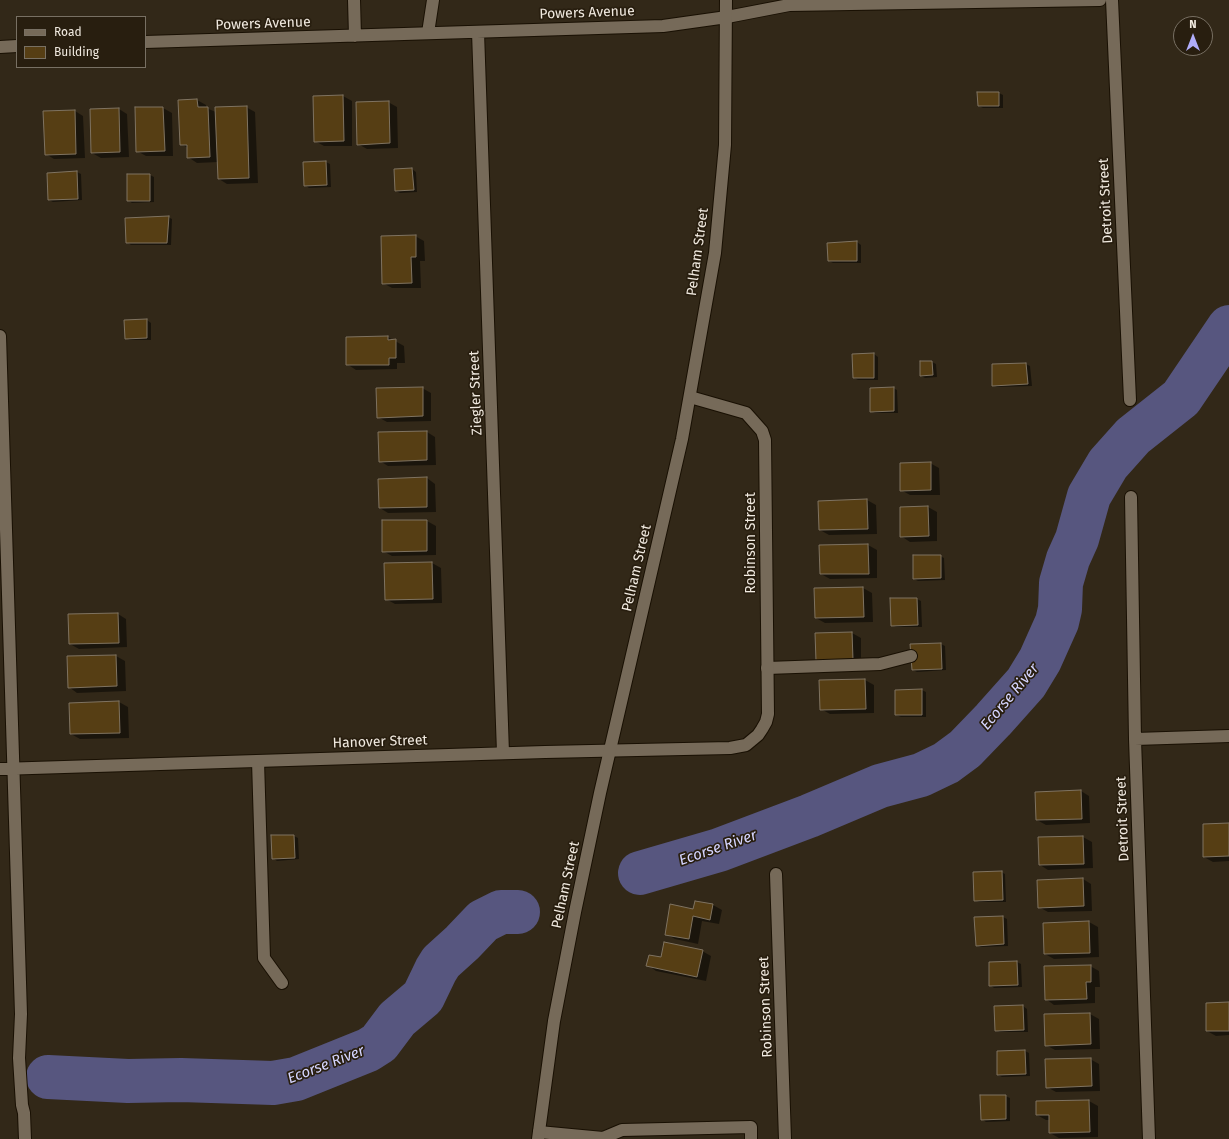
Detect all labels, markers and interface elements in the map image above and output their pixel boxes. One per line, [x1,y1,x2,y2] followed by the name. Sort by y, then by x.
[539,3,635,23] street label: Powers Avenue
[215,14,311,34] street label: Powers Avenue
[16,16,146,68] legend
[1173,16,1213,56] north arrow
[1189,18,1197,31] text: N
[54,25,82,39] text: Road
[54,45,99,59] text: Building
[1095,158,1117,244] street label: Detroit Street
[683,207,713,297] street label: Pelham Street
[466,350,486,436] street label: Ziegler Street
[743,492,759,594] street label: Robinson Street
[619,523,655,613] street label: Pelham Street
[977,660,1043,734] water label: Ecorse River
[332,732,428,752] street label: Hanover Street
[1113,776,1133,862] street label: Detroit Street
[677,826,759,870] water label: Ecorse River
[549,840,583,930] street label: Pelham Street
[756,956,776,1058] street label: Robinson Street
[285,1042,367,1088] water label: Ecorse River

